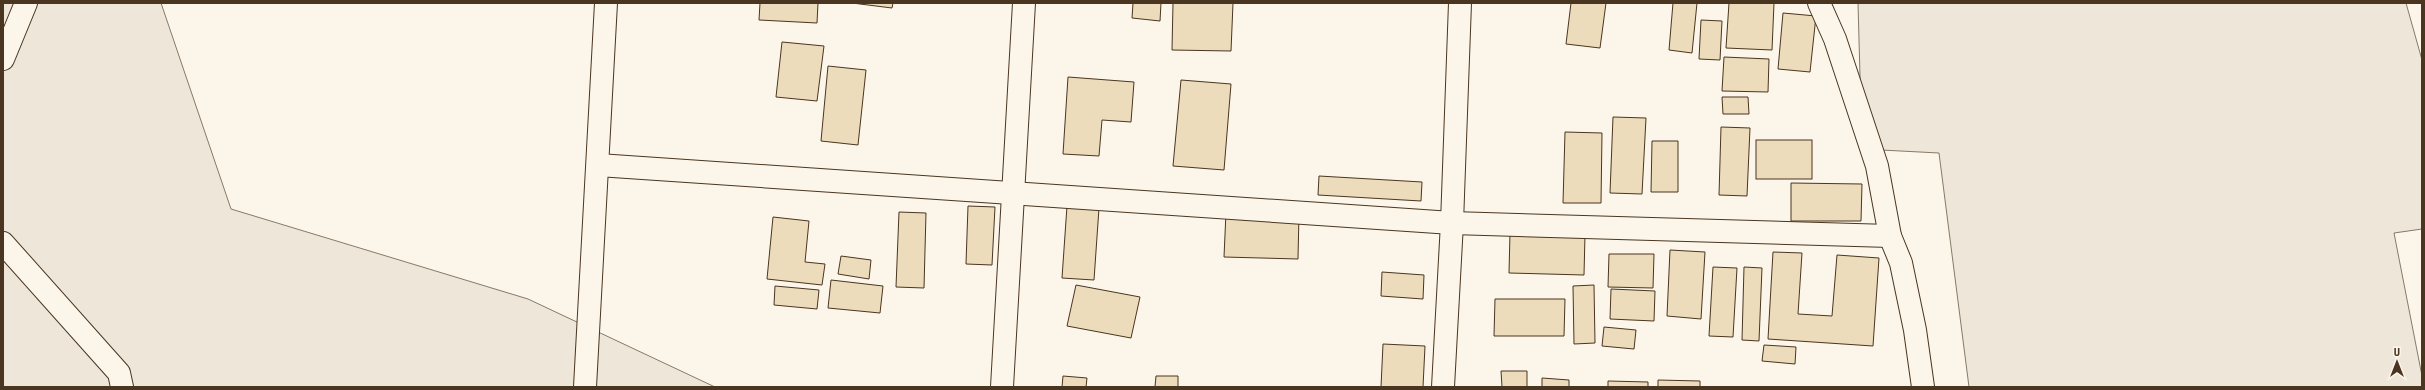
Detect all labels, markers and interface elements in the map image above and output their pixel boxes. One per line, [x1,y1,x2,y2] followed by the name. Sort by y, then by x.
[2377,342,2417,382] north arrow
[2394,346,2400,359] text: U

